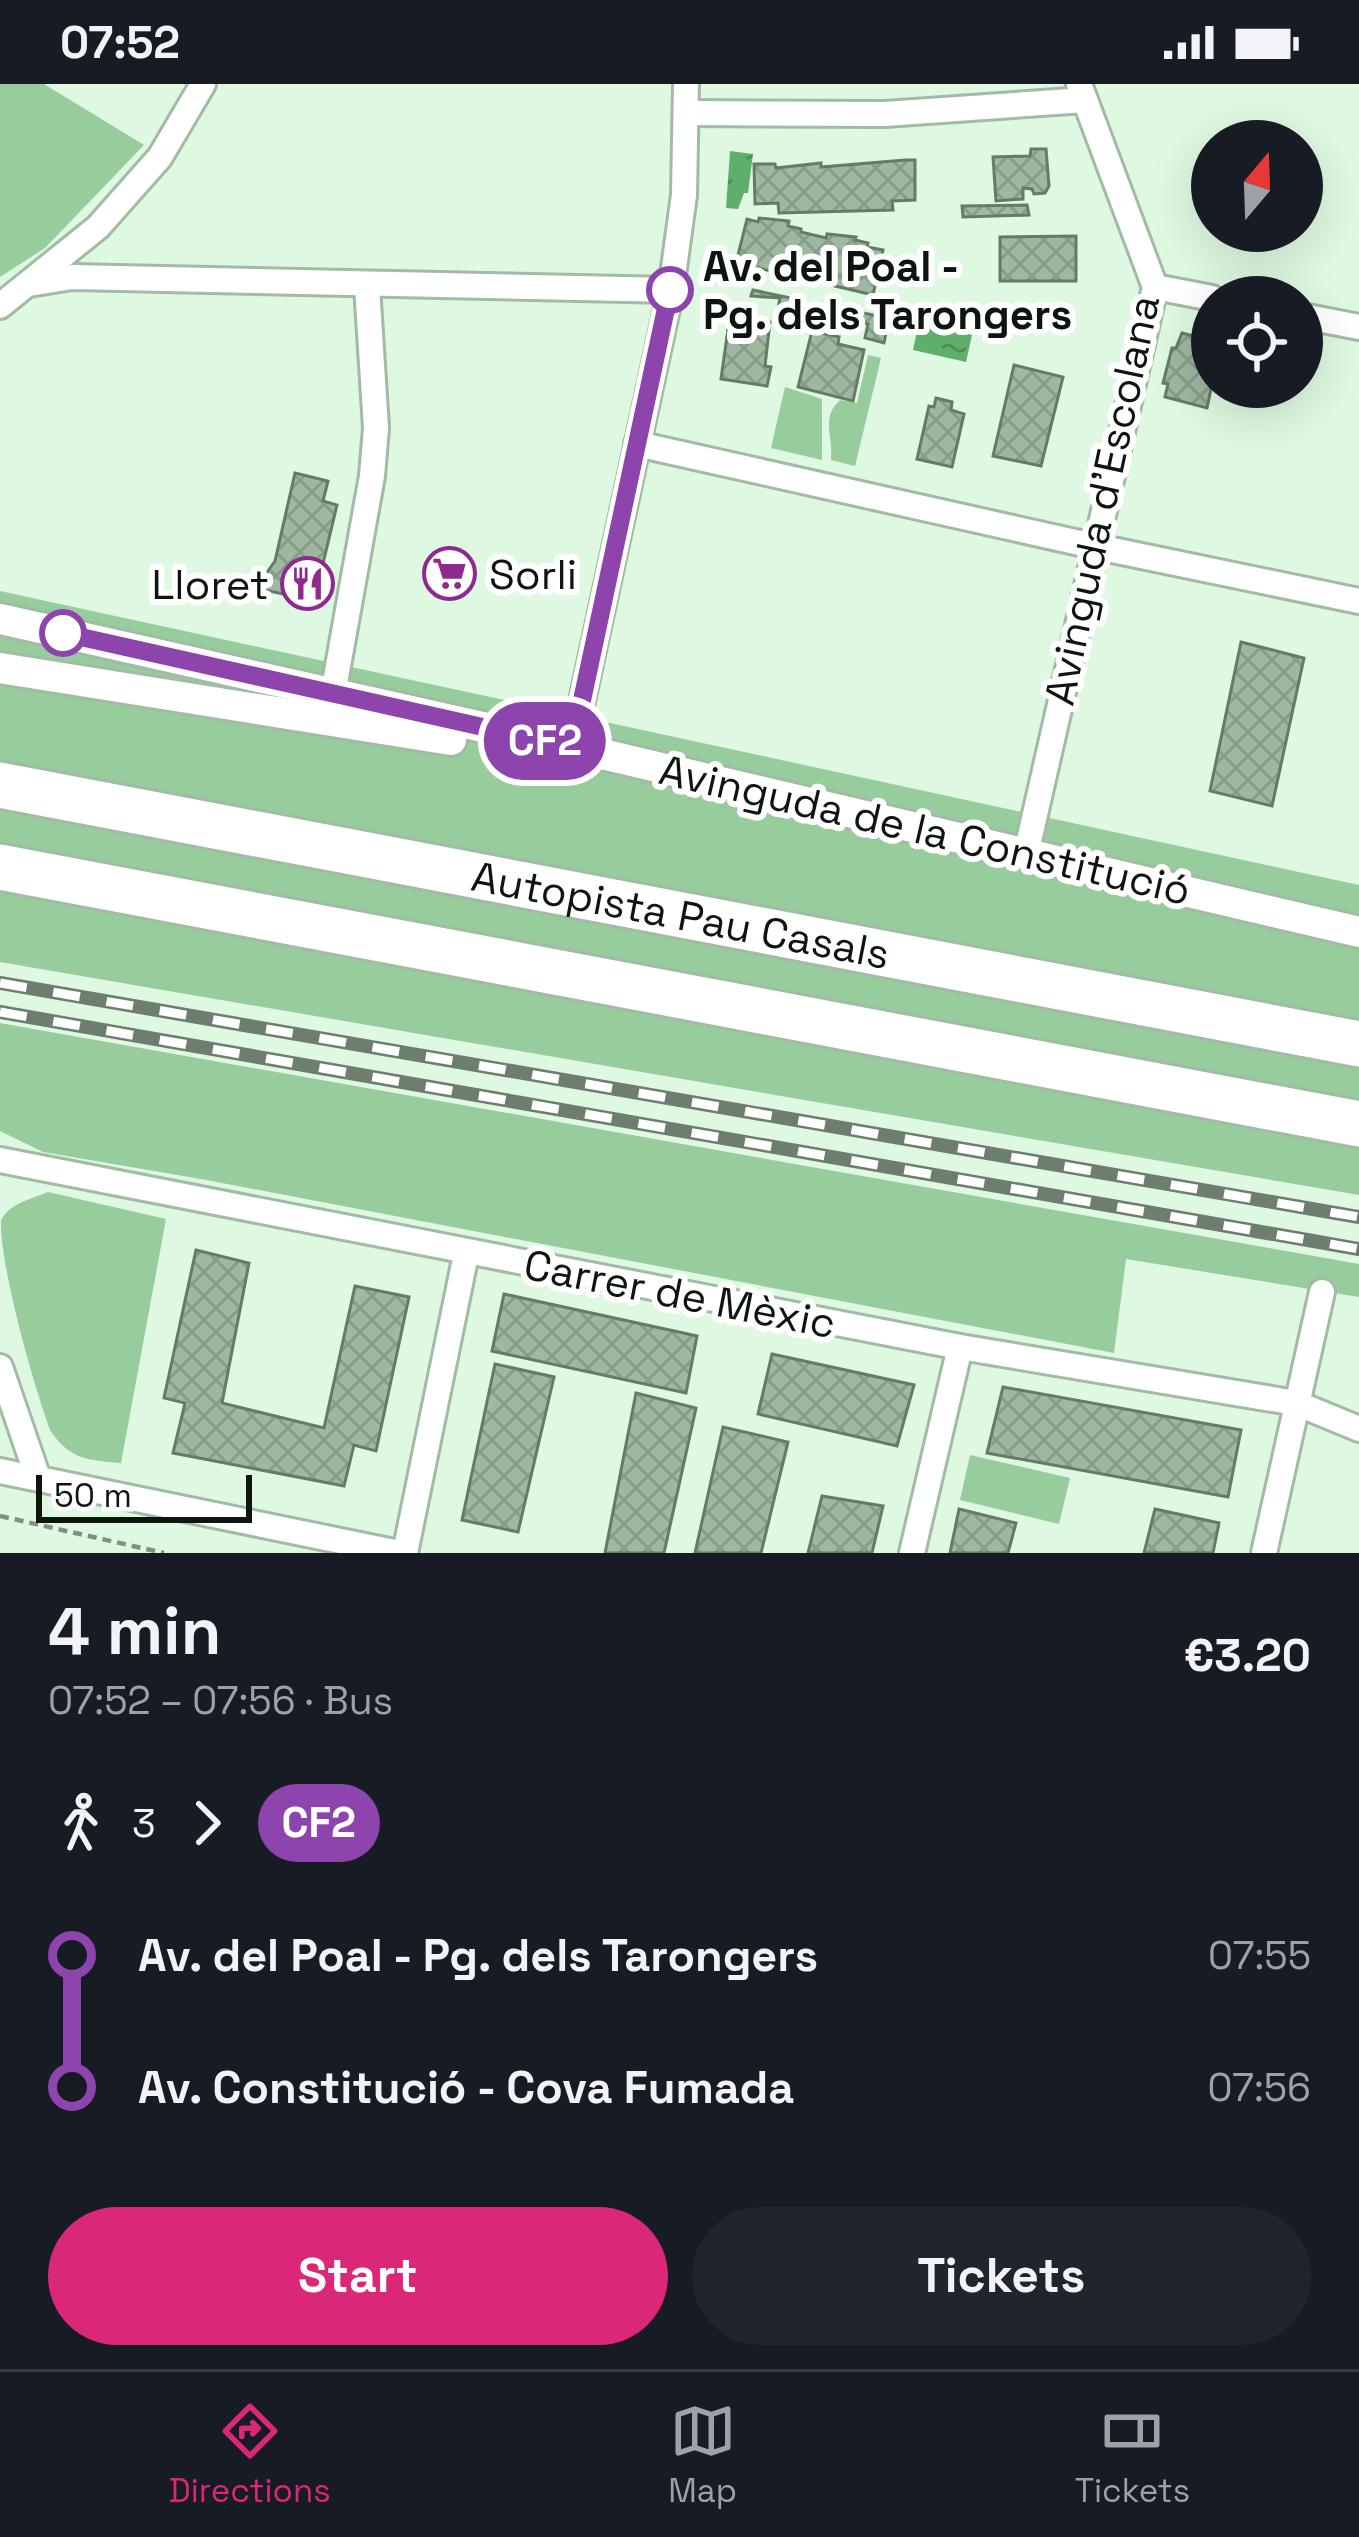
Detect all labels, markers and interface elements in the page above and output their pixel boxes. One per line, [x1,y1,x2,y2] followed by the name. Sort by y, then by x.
[60,14,180,71] text: 07:52
[1191,120,1323,252] north arrow
[1191,120,1323,408] map controls
[703,240,1072,341] place label: Av. del Poal - Pg. dels Tarongers
[648,268,692,312] marker: Av. del Poal - Pg. dels Tarongers
[1191,276,1323,408] button: locate
[1033,290,1171,710] street label: Avinguda d'Escolana
[422,546,478,602] supermarket icon: Sorli
[489,548,577,601] place label: Sorli
[280,556,336,612] restaurant icon: Lloret
[151,558,269,611] place label: Lloret
[41,611,85,655] unlabelled marker
[476,702,614,780] line badge: CF2
[508,714,582,767] text: CF2
[654,743,1196,917] street label: Avinguda de la Constitució
[467,849,894,980] street label: Autopista Pau Casals
[520,1238,840,1350] street label: Carrer de Mèxic
[36,1469,252,1522] scale bar
[54,1475,132,1517] text: 50 m
[48,1589,221,1673] text: 4 min
[1184,1627,1311,1684] text: €3.20
[48,1676,393,1725] text: 07:52 – 07:56 · Bus
[48,1790,114,1856] icon: walk
[174,1790,240,1856] icon: forward
[282,1796,356,1849] text: CF2
[132,1799,156,1848] text: 3
[138,1927,818,1984] text: Av. del Poal - Pg. dels Tarongers
[1208,1931,1311,1980] text: 07:55
[138,2059,794,2116] text: Av. Constitució - Cova Fumada
[1208,2063,1311,2112] text: 07:56
[48,2207,668,2345] button: Start
[692,2207,1311,2345] button: Tickets
[169,2398,331,2512] tab: Directions
[668,2398,737,2512] tab: Map
[1075,2398,1190,2512] tab: Tickets

